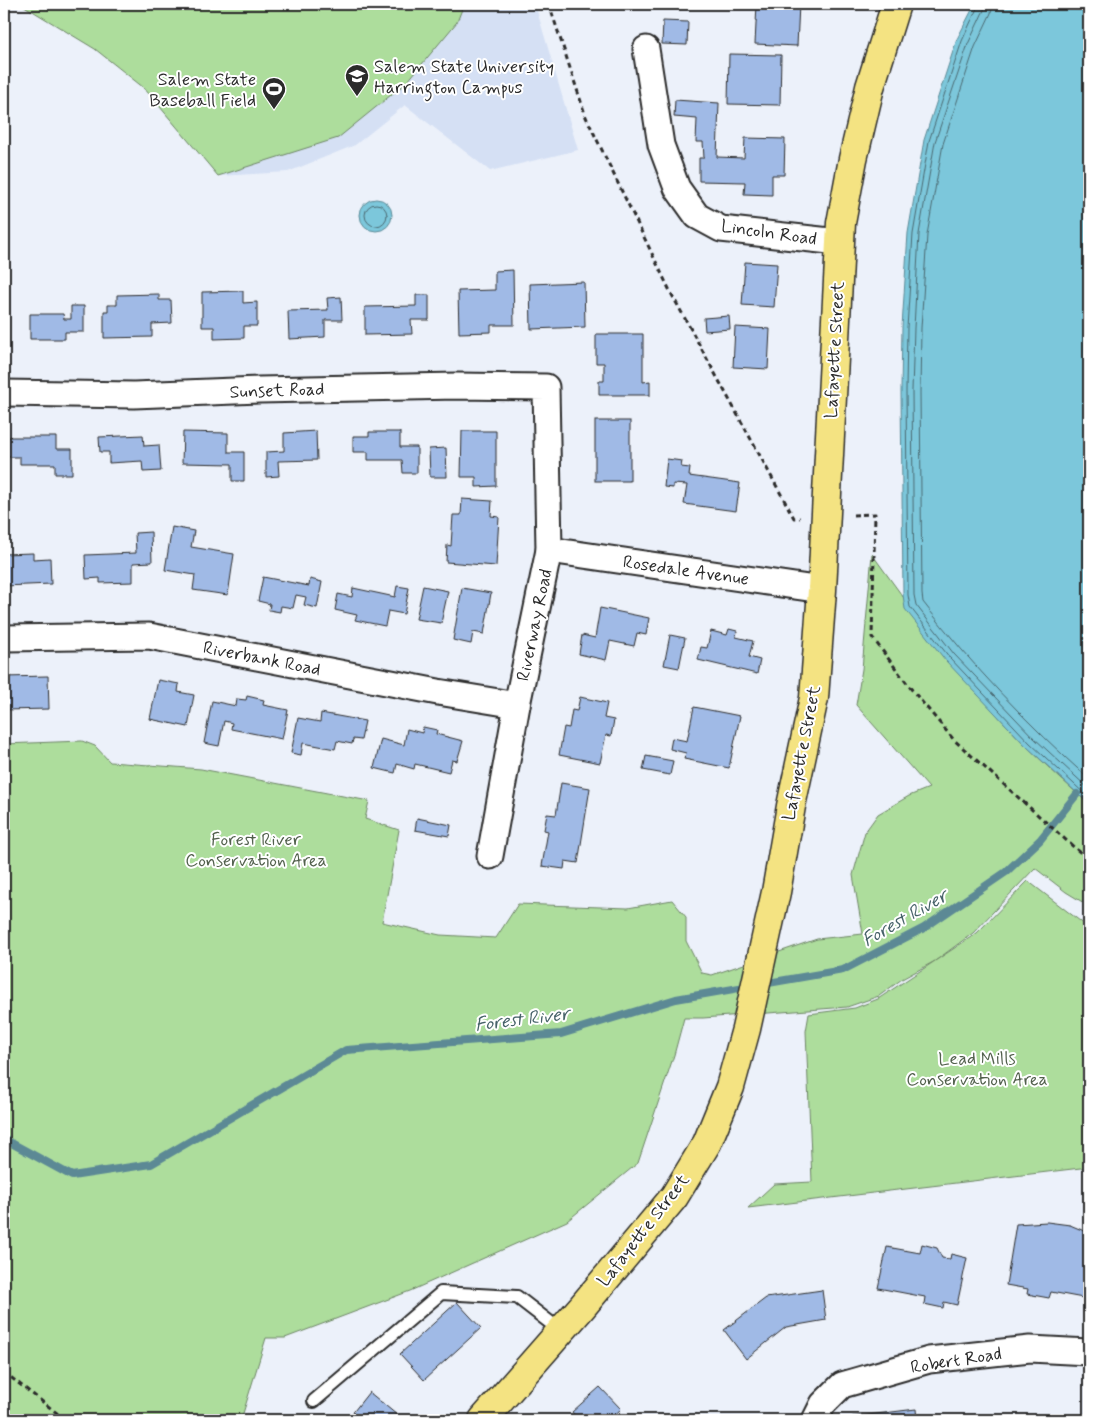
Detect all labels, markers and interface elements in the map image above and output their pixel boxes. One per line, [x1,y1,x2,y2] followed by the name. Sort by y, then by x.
[374,55,554,102] place label: Salem State University Harrington Campus
[344,63,370,97] school or university icon: Salem State University Harrington Campus
[149,68,256,113] place label: Salem State Baseball Field
[261,76,287,110] sports icon: Salem State Baseball Field
[720,214,818,252] street label: Lincoln Road
[819,281,851,419] street label: Lafayette Street
[229,377,325,405] street label: Sunset Road
[621,550,750,592] street label: Rosedale Avenue
[511,567,559,684] street label: Riverway Road
[201,636,323,682] street label: Riverbank Road
[777,683,827,823] street label: Lafayette Street
[185,828,327,873] park label: Forest River Conservation Area
[857,882,955,953] water label: Forest River
[474,1001,574,1038] water label: Forest River
[906,1047,1048,1092] park label: Lead Mills Conservation Area
[592,1169,696,1292] street label: Lafayette Street
[909,1342,1003,1380] street label: Robert Road

